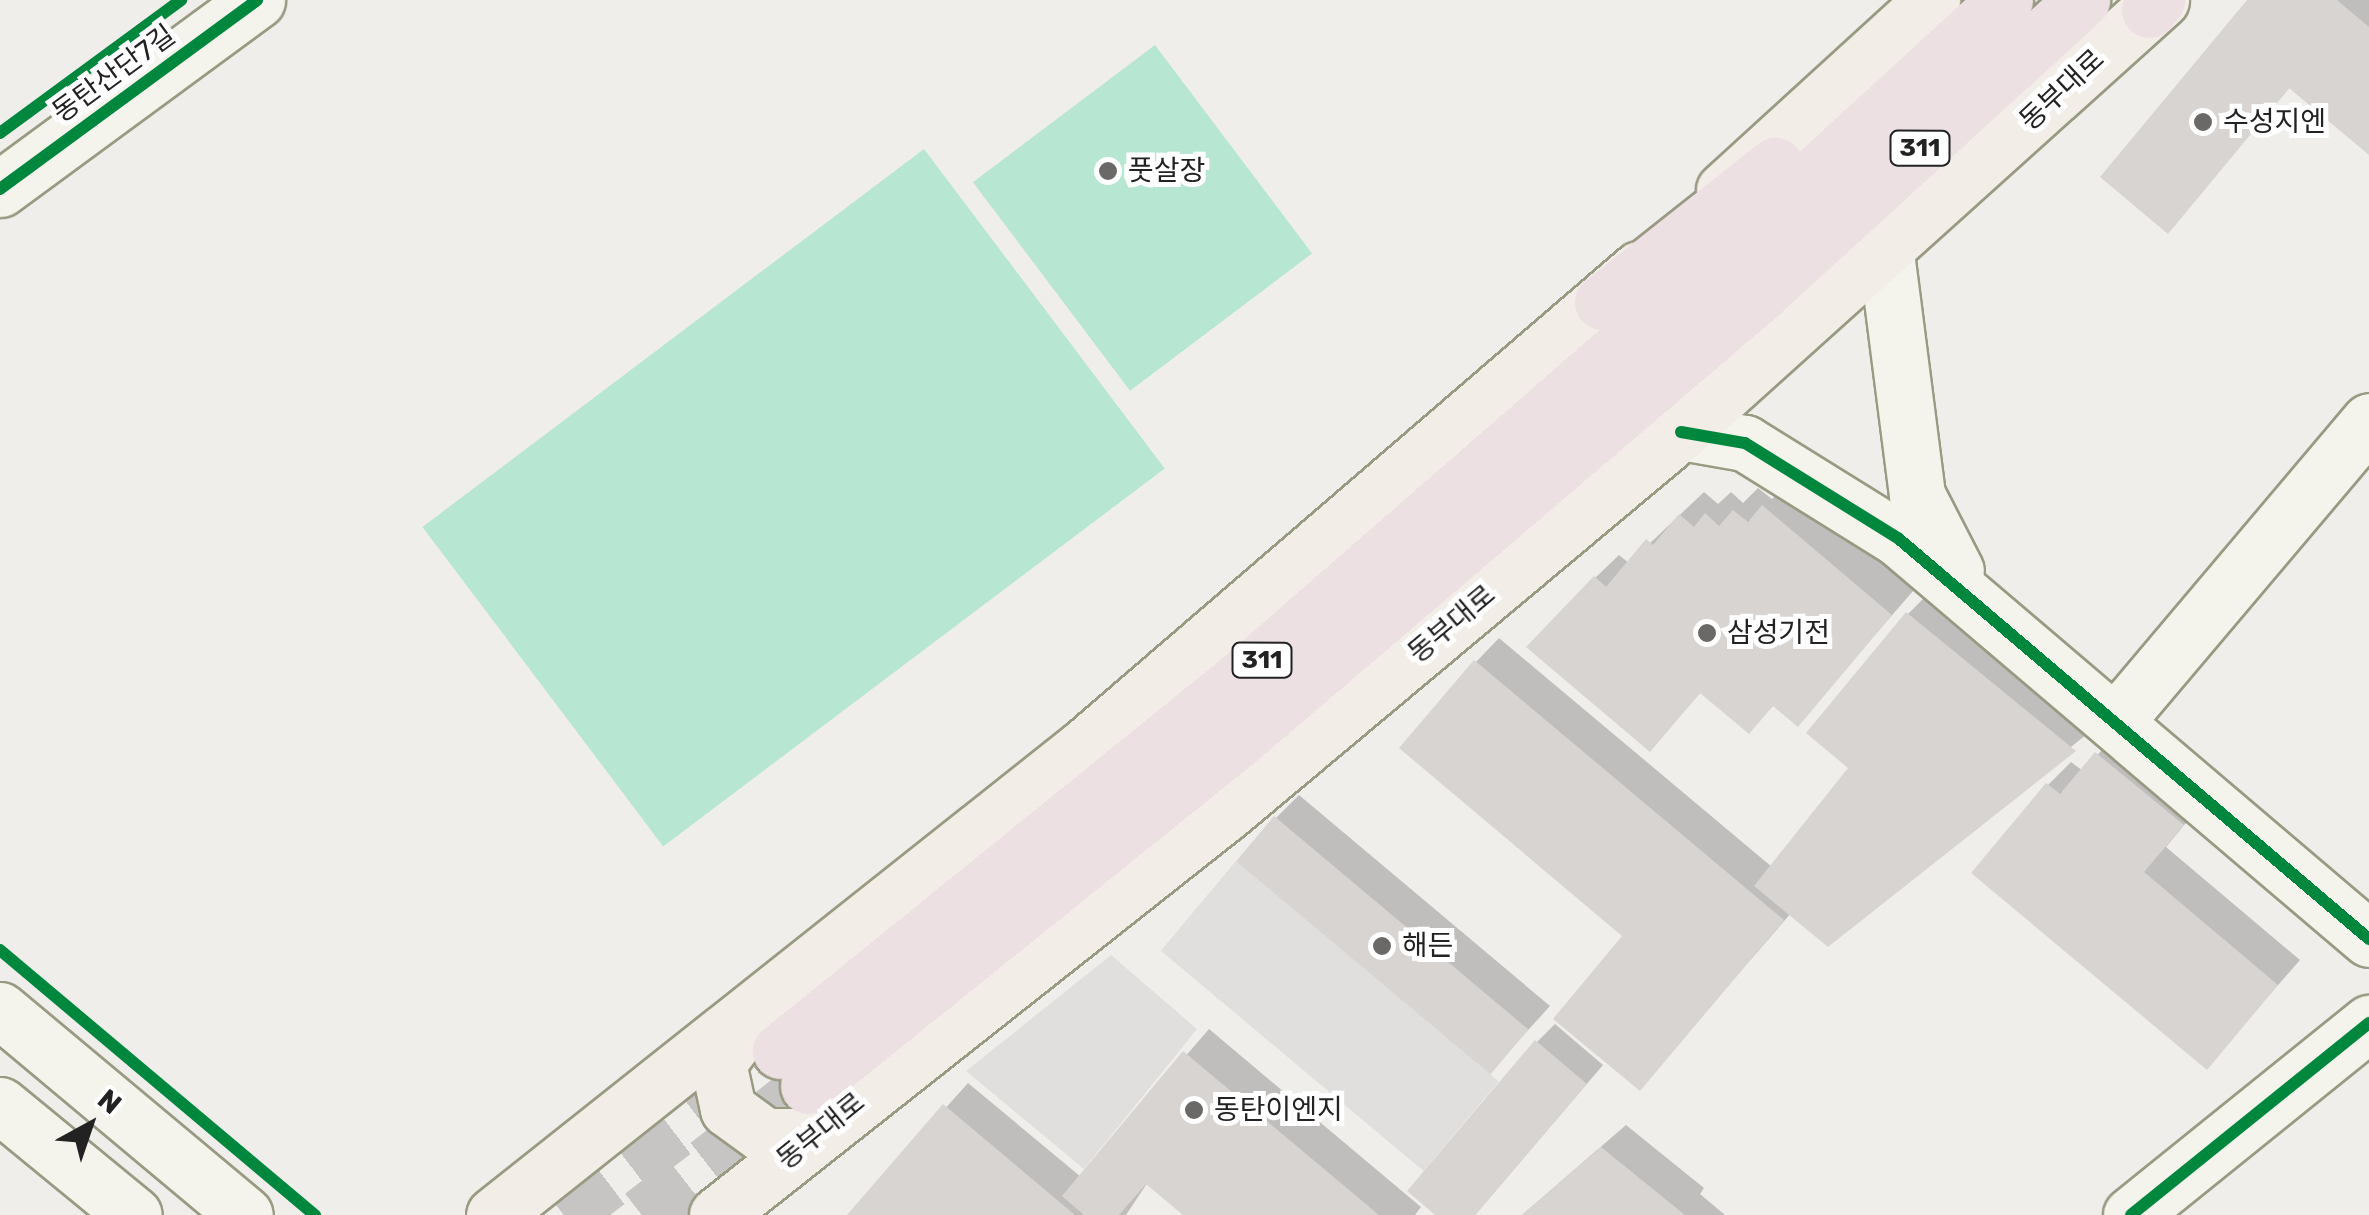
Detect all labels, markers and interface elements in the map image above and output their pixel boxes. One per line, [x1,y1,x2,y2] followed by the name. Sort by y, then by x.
[46,18,182,130] street label: 동탄산단7길
[2013,43,2111,137] street label: 동부대로
[2223,105,2326,139] place label: 수성지엔
[2192,111,2214,133] marker: 수성지엔
[1888,128,1952,168] road number: 311
[1128,154,1205,188] place label: 풋살장
[1097,160,1119,182] marker: 풋살장
[1402,578,1502,670] street label: 동부대로
[1727,616,1830,650] place label: 삼성기전
[1696,622,1718,644] marker: 삼성기전
[1230,640,1294,680] road number: 311
[1402,929,1454,963] place label: 해든
[1371,935,1393,957] marker: 해든
[40,1075,140,1175] north arrow
[91,1083,128,1121] text: N
[770,1086,872,1176] street label: 동부대로
[1214,1093,1343,1127] place label: 동탄이엔지
[1183,1099,1205,1121] marker: 동탄이엔지

